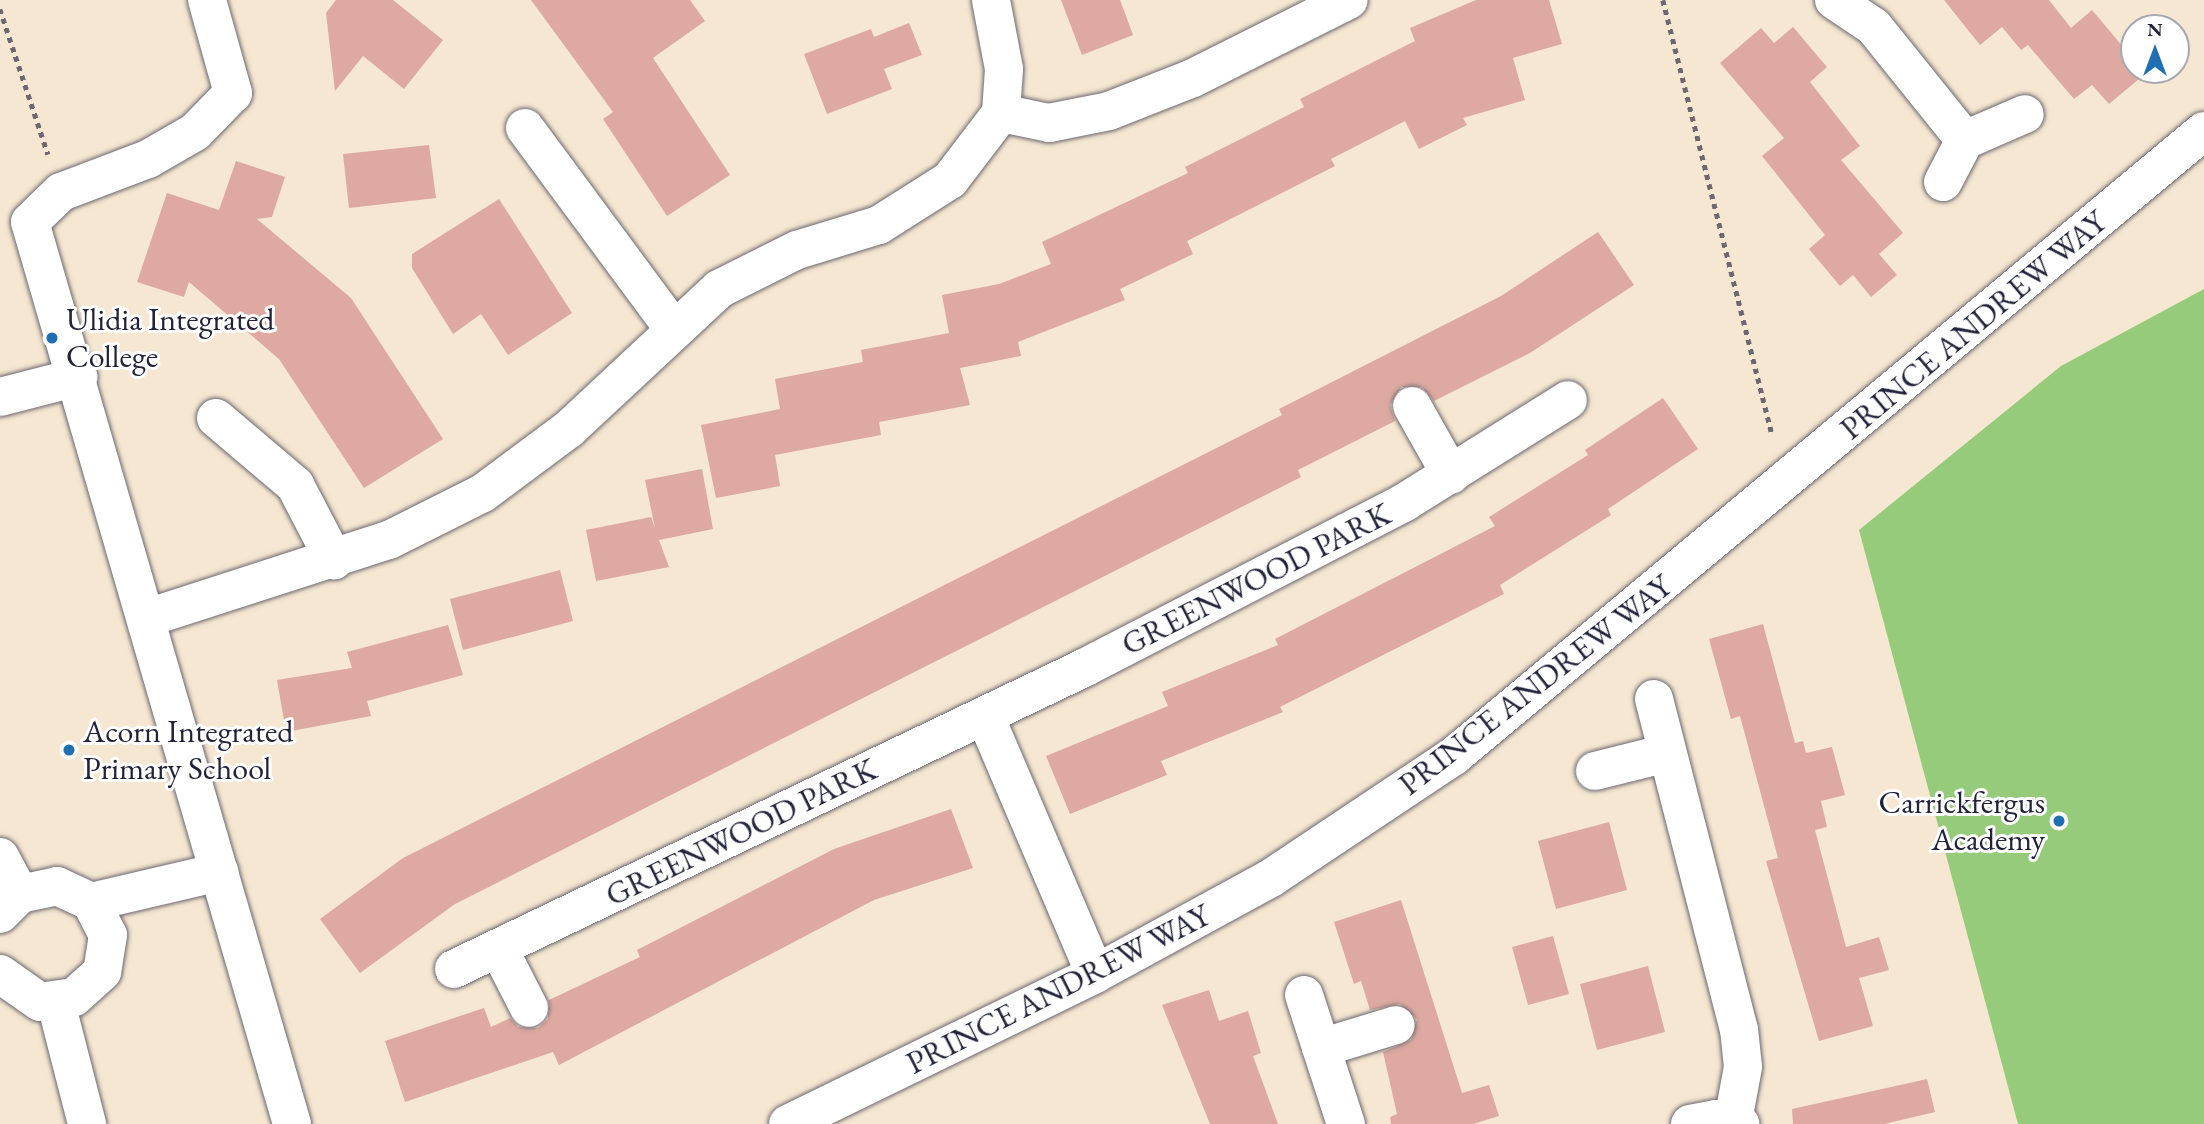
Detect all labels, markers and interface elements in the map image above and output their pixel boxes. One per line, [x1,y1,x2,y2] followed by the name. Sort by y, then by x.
[2120,14,2190,84] north arrow
[2147,17,2163,42] text: N
[1832,202,2114,448] street label: PRINCE ANDREW WAY
[66,301,274,376] place label: Ulidia Integrated College
[44,330,60,346] marker: Ulidia Integrated College
[1115,495,1397,663] street label: GREENWOOD PARK
[1391,567,1679,803] street label: PRINCE ANDREW WAY
[83,713,293,788] place label: Acorn Integrated Primary School
[61,742,77,758] marker: Acorn Integrated Primary School
[599,750,883,914] street label: GREENWOOD PARK
[1879,784,2045,859] place label: Carrickfergus Academy
[2051,813,2067,829] marker: Carrickfergus Academy
[900,896,1216,1082] street label: PRINCE ANDREW WAY

